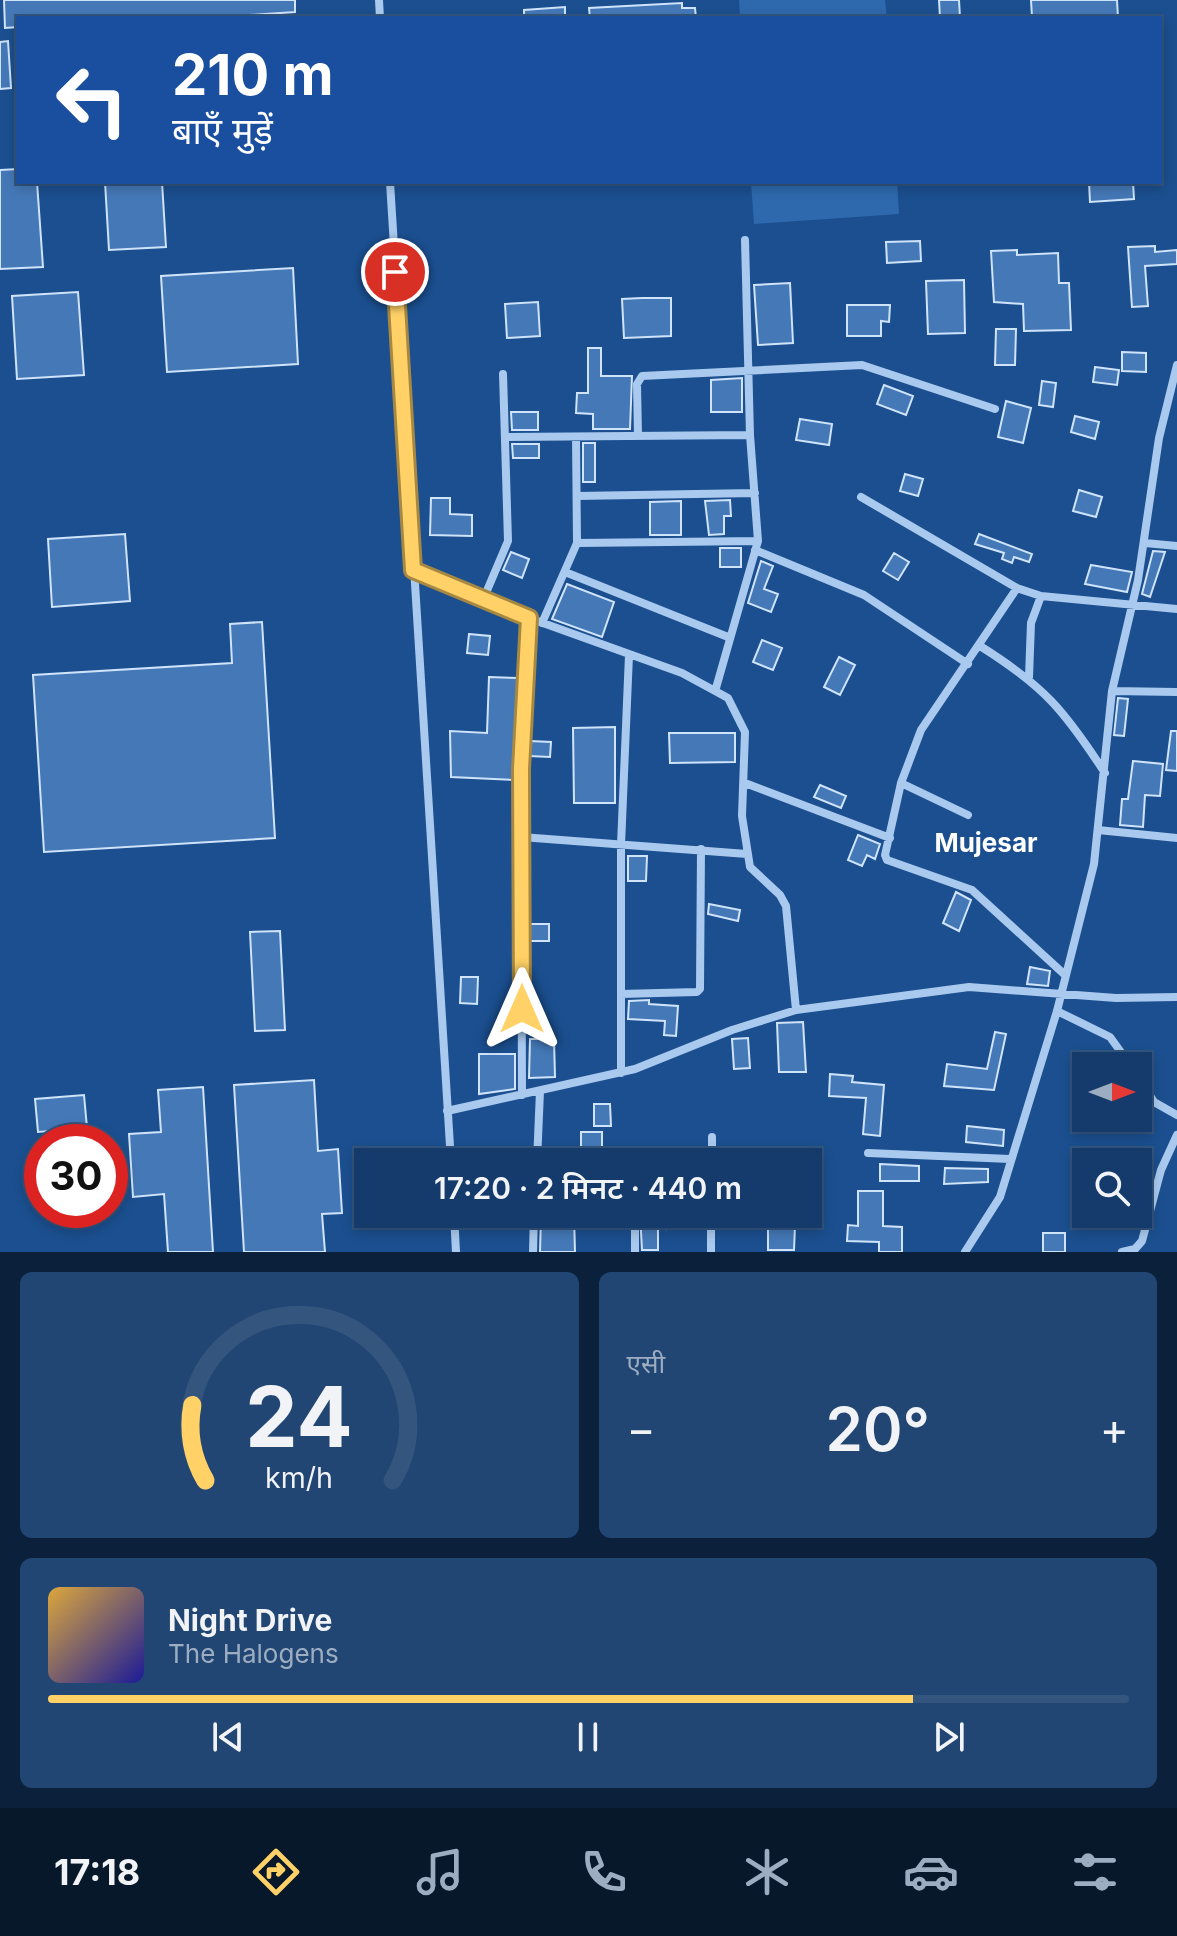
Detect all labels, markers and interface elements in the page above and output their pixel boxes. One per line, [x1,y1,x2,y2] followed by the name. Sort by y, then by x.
[172,41,334,109] text: 210 m
[40,48,144,152] icon: left
[172,109,273,153] text: बाएँ मुड़ें
[361,238,429,306] pin
[373,250,417,294] icon: arrive
[934,827,1038,858] district label: Mujesar
[480,967,564,1051] position arrow
[1072,1052,1152,1132] north arrow
[1072,1052,1152,1228] map controls
[24,1124,128,1228] speed limit sign: 30
[1072,1148,1152,1228] button: search
[434,1170,742,1206] text: 17:20 · 2 मिनट · 440 m
[627,1348,665,1379] text: एसी
[246,1366,353,1467] text: 24
[826,1393,930,1465] text: 20°
[627,1402,656,1456] text: −
[1100,1402,1129,1456] text: +
[265,1460,333,1495] text: km/h
[168,1602,332,1638] text: Night Drive
[168,1638,339,1669] text: The Halogens
[206,1715,250,1759] icon: previous
[566,1715,610,1759] icon: pause
[927,1715,971,1759] icon: next
[248,1844,304,1900] icon: directions
[412,1844,468,1900] icon: music
[576,1844,632,1900] icon: phone
[739,1844,795,1900] icon: climate
[903,1844,959,1900] icon: car
[1067,1844,1123,1900] icon: filters
[54,1850,140,1894] text: 17:18

